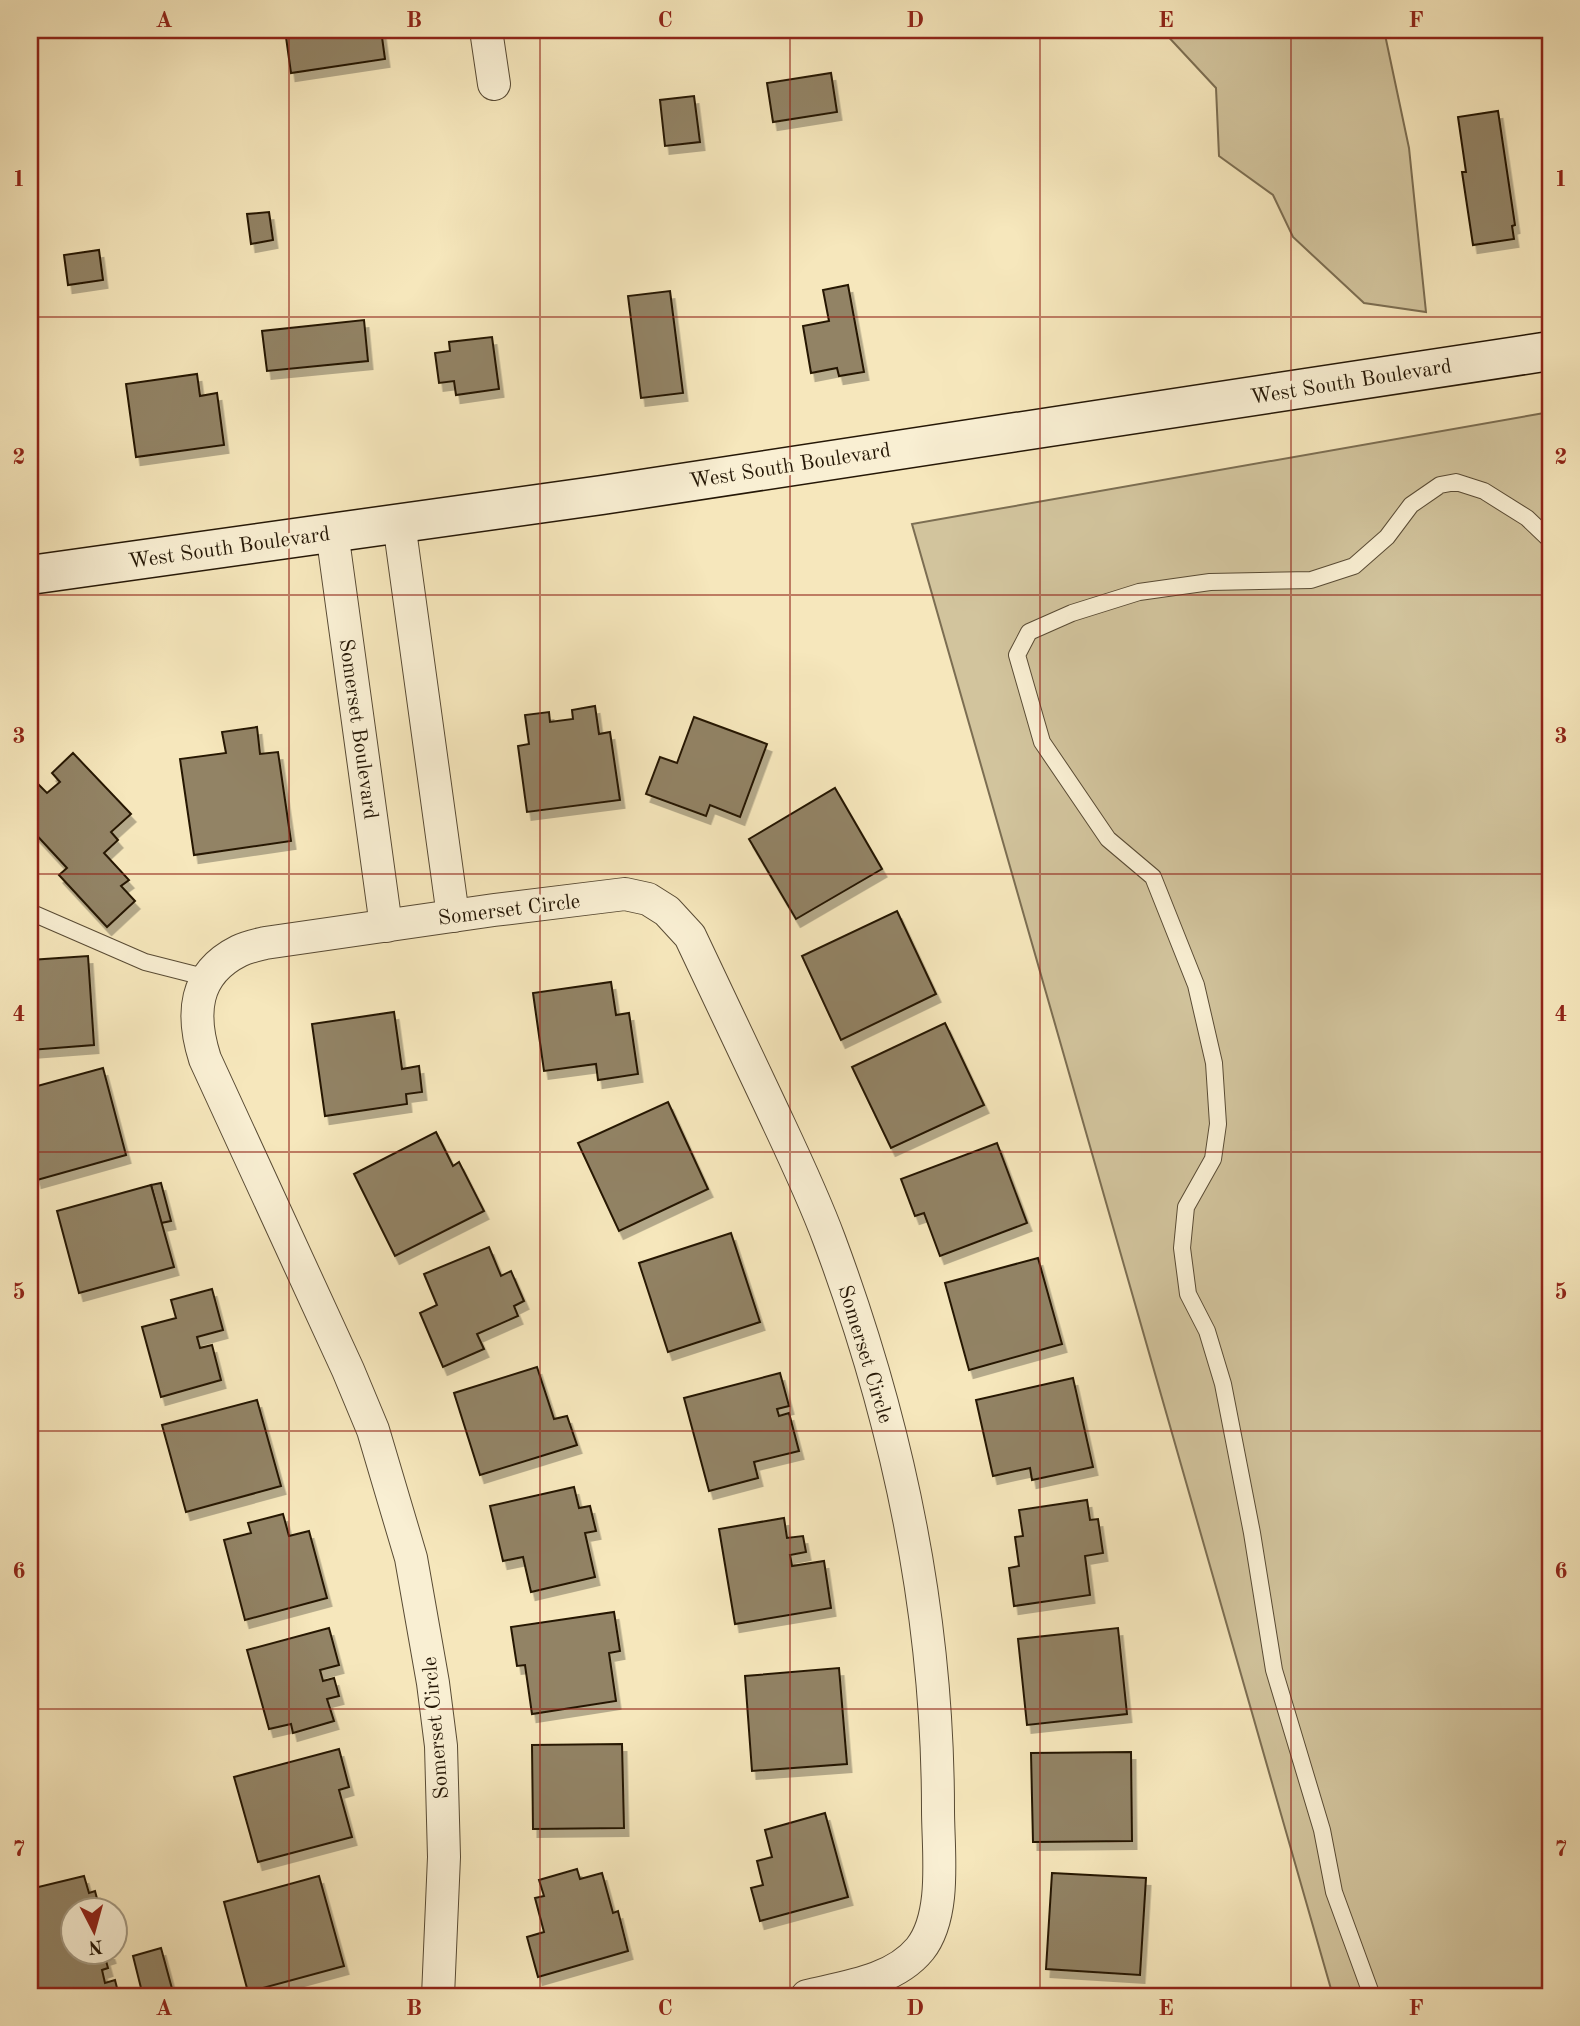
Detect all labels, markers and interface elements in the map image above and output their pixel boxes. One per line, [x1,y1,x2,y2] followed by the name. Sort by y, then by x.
[155,9,173,32] text: A
[406,9,422,32] text: B
[657,9,673,32] text: C
[906,9,924,32] text: D
[1158,9,1174,32] text: E
[1408,9,1424,32] text: F
[12,168,26,191] text: 1
[1554,168,1568,191] text: 1
[1249,356,1453,409] street label: West South Boulevard
[688,440,892,493] street label: West South Boulevard
[12,446,26,469] text: 2
[1554,446,1568,469] text: 2
[127,524,332,573] street label: West South Boulevard
[334,638,381,821] street label: Somerset Boulevard
[12,725,26,748] text: 3
[1554,725,1568,748] text: 3
[437,891,582,930] street label: Somerset Circle
[12,1003,26,1026] text: 4
[1554,1003,1568,1026] text: 4
[12,1281,26,1304] text: 5
[1554,1281,1568,1304] text: 5
[834,1283,896,1426] street label: Somerset Circle
[12,1560,26,1583] text: 6
[1554,1560,1568,1583] text: 6
[420,1656,453,1800] street label: Somerset Circle
[12,1838,26,1861] text: 7
[1554,1838,1568,1861] text: 7
[60,1896,130,1966] north arrow
[87,1935,104,1956] text: N
[155,1997,173,2020] text: A
[406,1997,422,2020] text: B
[657,1997,673,2020] text: C
[906,1997,924,2020] text: D
[1158,1997,1174,2020] text: E
[1408,1997,1424,2020] text: F

